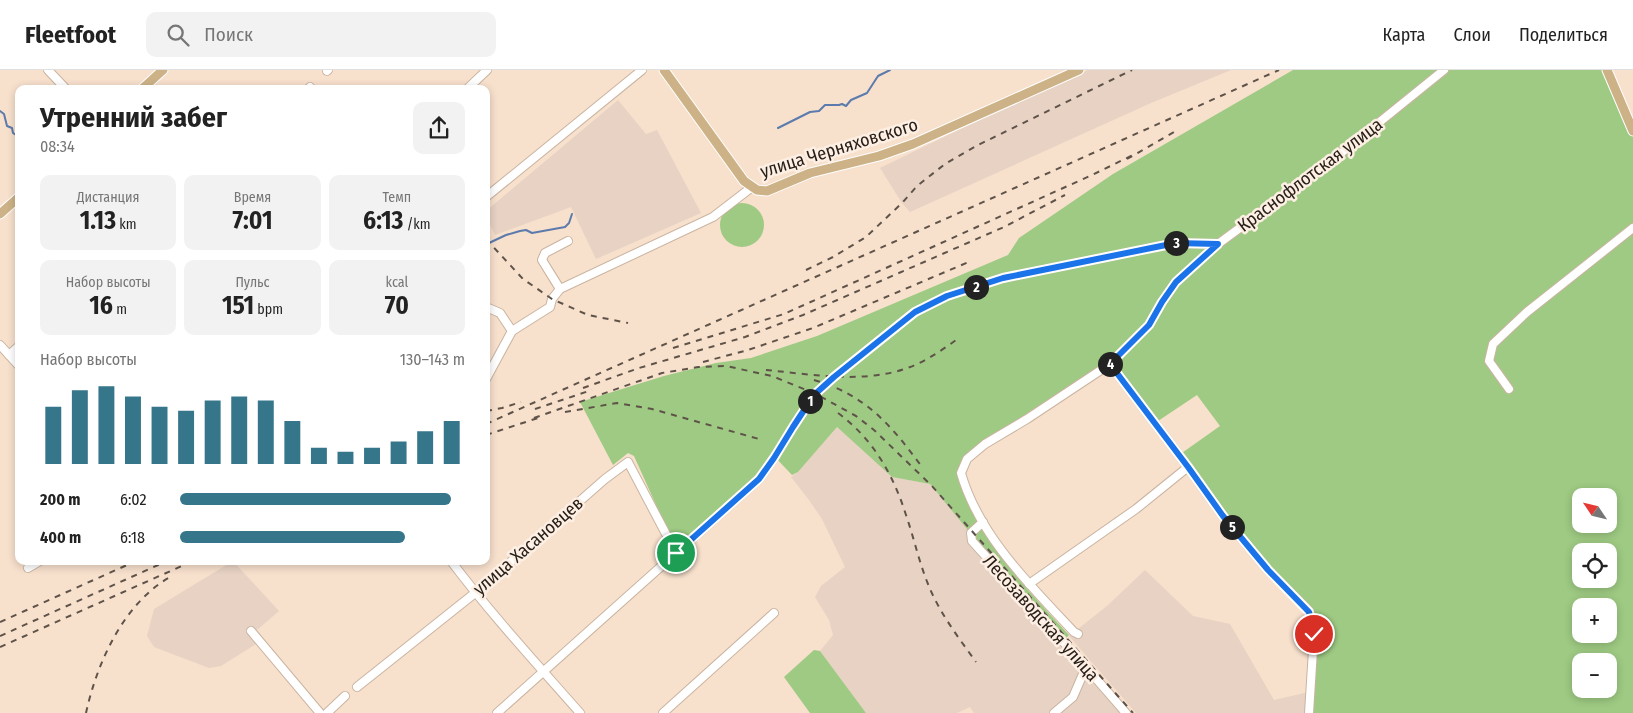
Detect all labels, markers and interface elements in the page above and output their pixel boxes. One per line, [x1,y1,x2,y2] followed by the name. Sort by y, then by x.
[146,12,496,57] search box
[25,21,116,49] text: Fleetfoot
[164,21,192,49] icon: search
[204,23,253,46] text: Поиск
[1382,24,1425,46] text: Карта
[1453,24,1491,46] text: Слои
[1519,24,1608,46] text: Поделиться
[40,101,227,134] text: Утренний забег
[413,102,465,154] button: share
[1233,113,1387,237] street label: Краснофлотская улица
[757,114,921,182] street label: улица Черняховского
[40,137,75,156] text: 08:34
[77,189,140,206] text: Дистанция
[234,189,271,206] text: Время
[383,189,411,206] text: Темп
[80,206,116,236] text: 1.13
[232,206,273,236] text: 7:01
[363,206,403,236] text: 6:13
[116,216,137,233] text: km
[403,216,431,233] text: /km
[1164,230,1188,256] pin: 3
[1173,235,1180,252] text: 3
[66,274,151,291] text: Набор высоты
[235,274,270,291] text: Пульс
[385,274,408,291] text: kcal
[964,274,988,300] pin: 2
[973,279,980,296] text: 2
[89,291,113,321] text: 16
[222,291,254,321] text: 151
[385,291,409,321] text: 70
[113,301,127,318] text: m
[254,301,283,318] text: bpm
[40,350,137,369] text: Набор высоты
[400,350,465,369] text: 130–143 m
[1098,352,1122,376] pin: 4
[1107,356,1114,373] text: 4
[798,388,822,414] pin: 1
[808,393,813,410] text: 1
[1572,488,1618,532] north arrow
[1572,488,1617,698] map controls
[40,490,80,509] text: 200 m
[120,490,147,509] text: 6:02
[469,492,587,600] street label: улица Хасановцев
[1220,514,1244,540] pin: 5
[1229,519,1236,536] text: 5
[40,528,81,547] text: 400 m
[120,528,145,547] text: 6:18
[655,532,697,574] pin
[662,539,690,567] icon: arrive
[1572,543,1617,588] button: locate
[978,550,1104,686] street label: Лесозаводская улица
[1572,598,1617,643] button: +
[1293,613,1335,655] pin
[1300,620,1328,648] icon: check
[1572,653,1617,698] button: −

